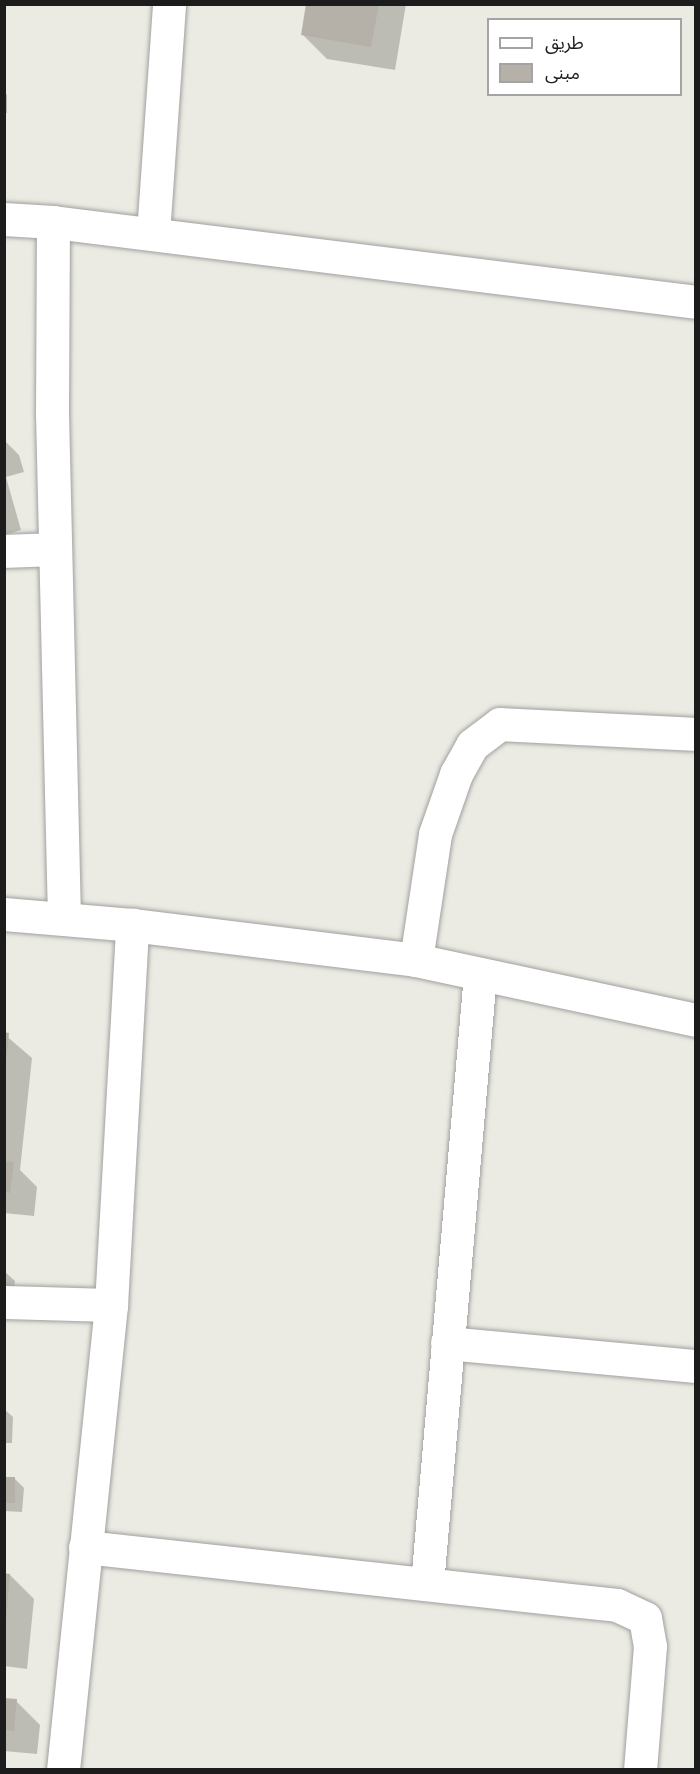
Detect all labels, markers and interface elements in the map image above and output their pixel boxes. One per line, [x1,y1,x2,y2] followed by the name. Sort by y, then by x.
[487,18,682,96] legend
[545,33,584,54] text: طريق
[545,63,580,84] text: مبنى

